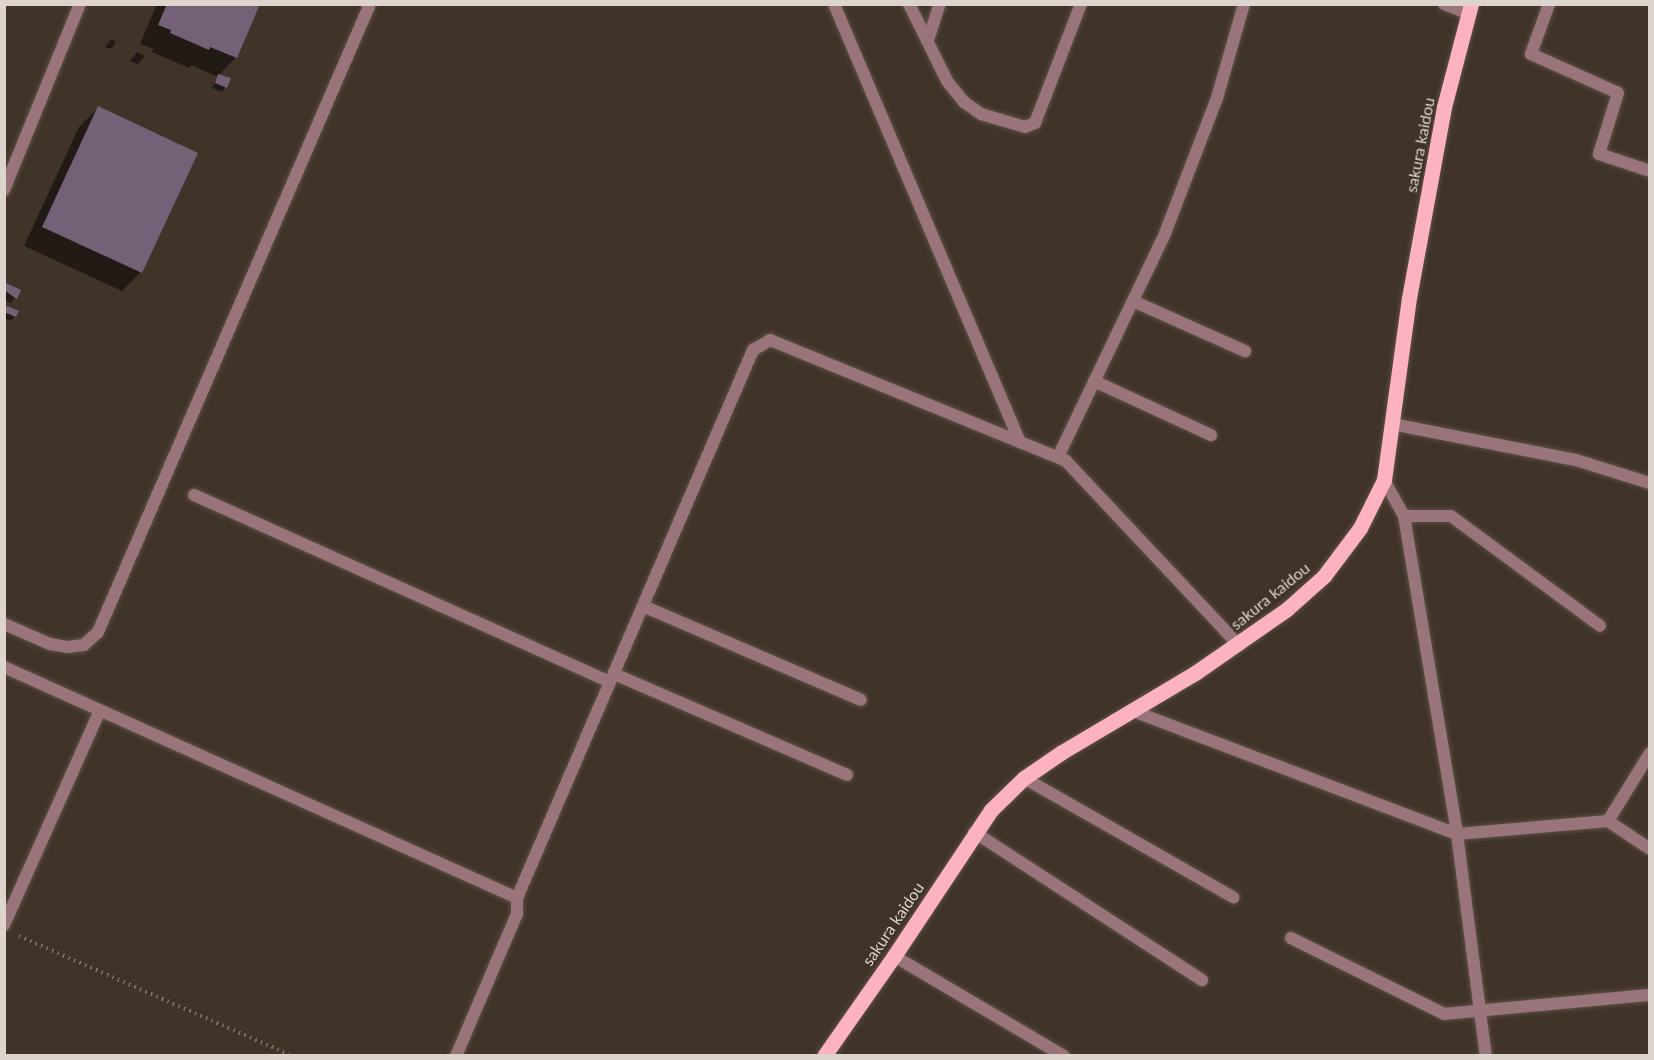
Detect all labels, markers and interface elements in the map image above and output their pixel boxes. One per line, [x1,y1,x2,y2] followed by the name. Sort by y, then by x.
[1401,96,1439,194] street label: sakura kaidou
[1226,558,1314,634] street label: sakura kaidou
[858,879,928,969] street label: sakura kaidou

